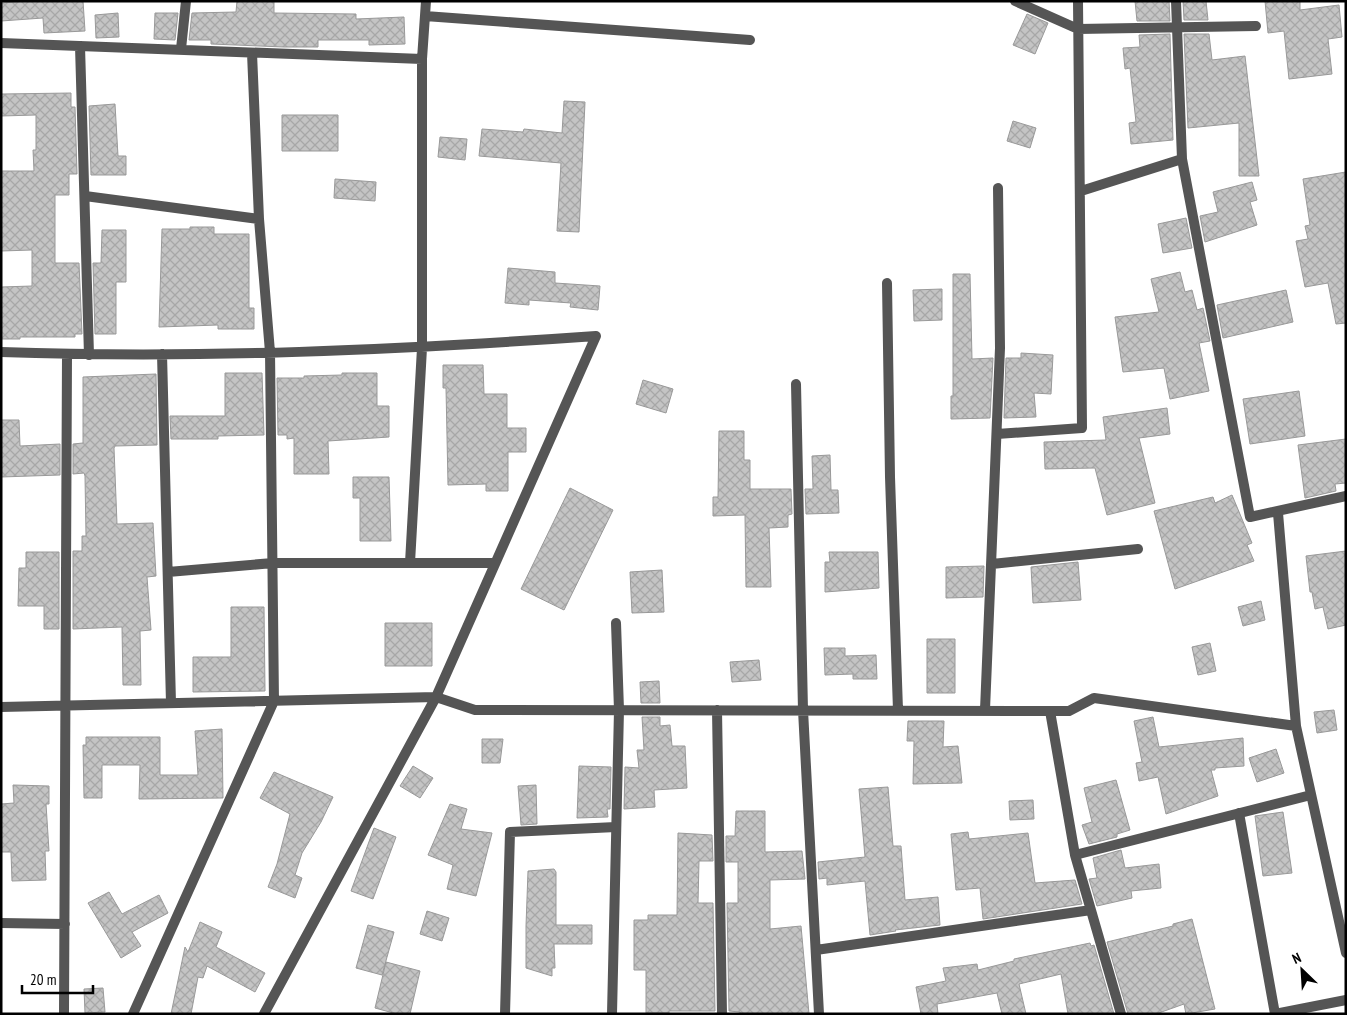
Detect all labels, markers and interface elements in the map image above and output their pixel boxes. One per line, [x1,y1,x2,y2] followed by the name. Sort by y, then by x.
[1277,945,1327,995] north arrow
[1289,948,1304,968] text: N
[22,962,94,994] scale bar
[30,970,56,989] text: 20 m

